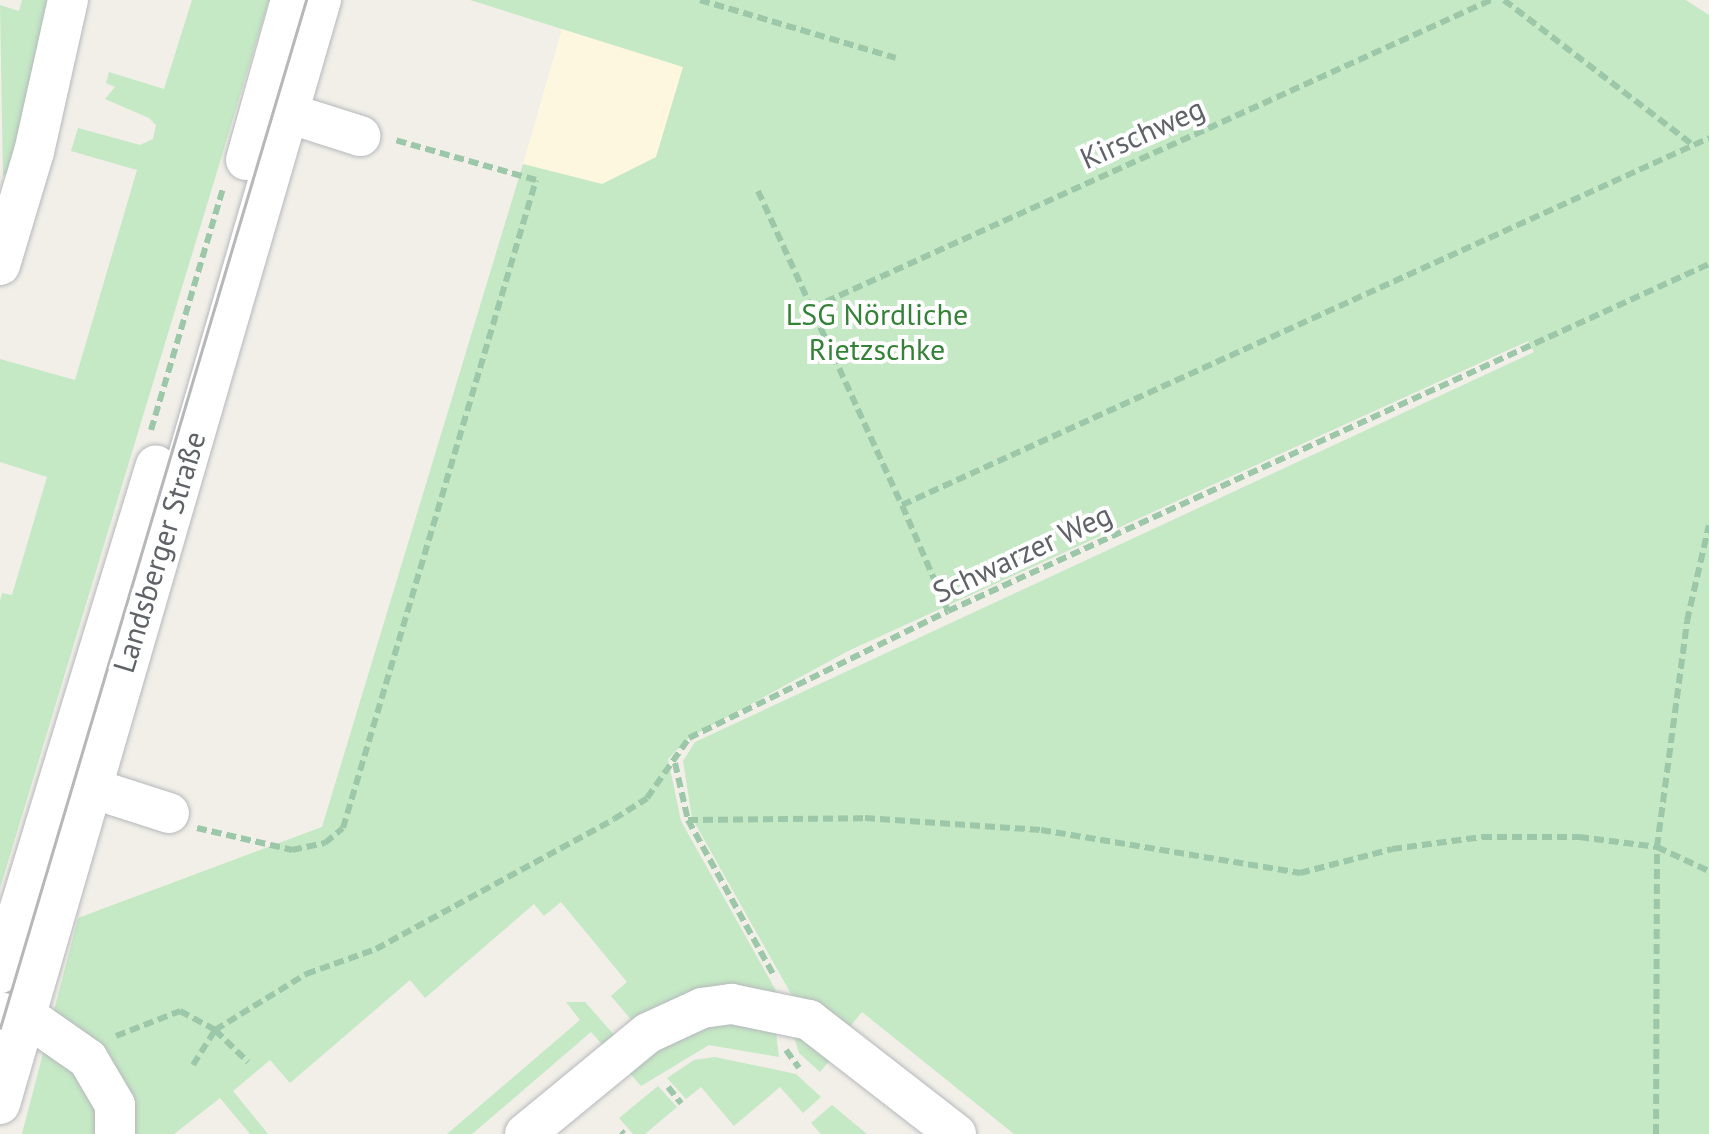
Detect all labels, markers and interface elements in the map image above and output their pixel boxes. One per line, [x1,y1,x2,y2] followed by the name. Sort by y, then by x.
[1074,90,1210,176] street label: Kirschweg
[786,296,968,366] park label: LSG Nördliche Rietzschke
[105,427,213,677] street label: Landsberger Straße
[926,496,1118,610] street label: Schwarzer Weg

